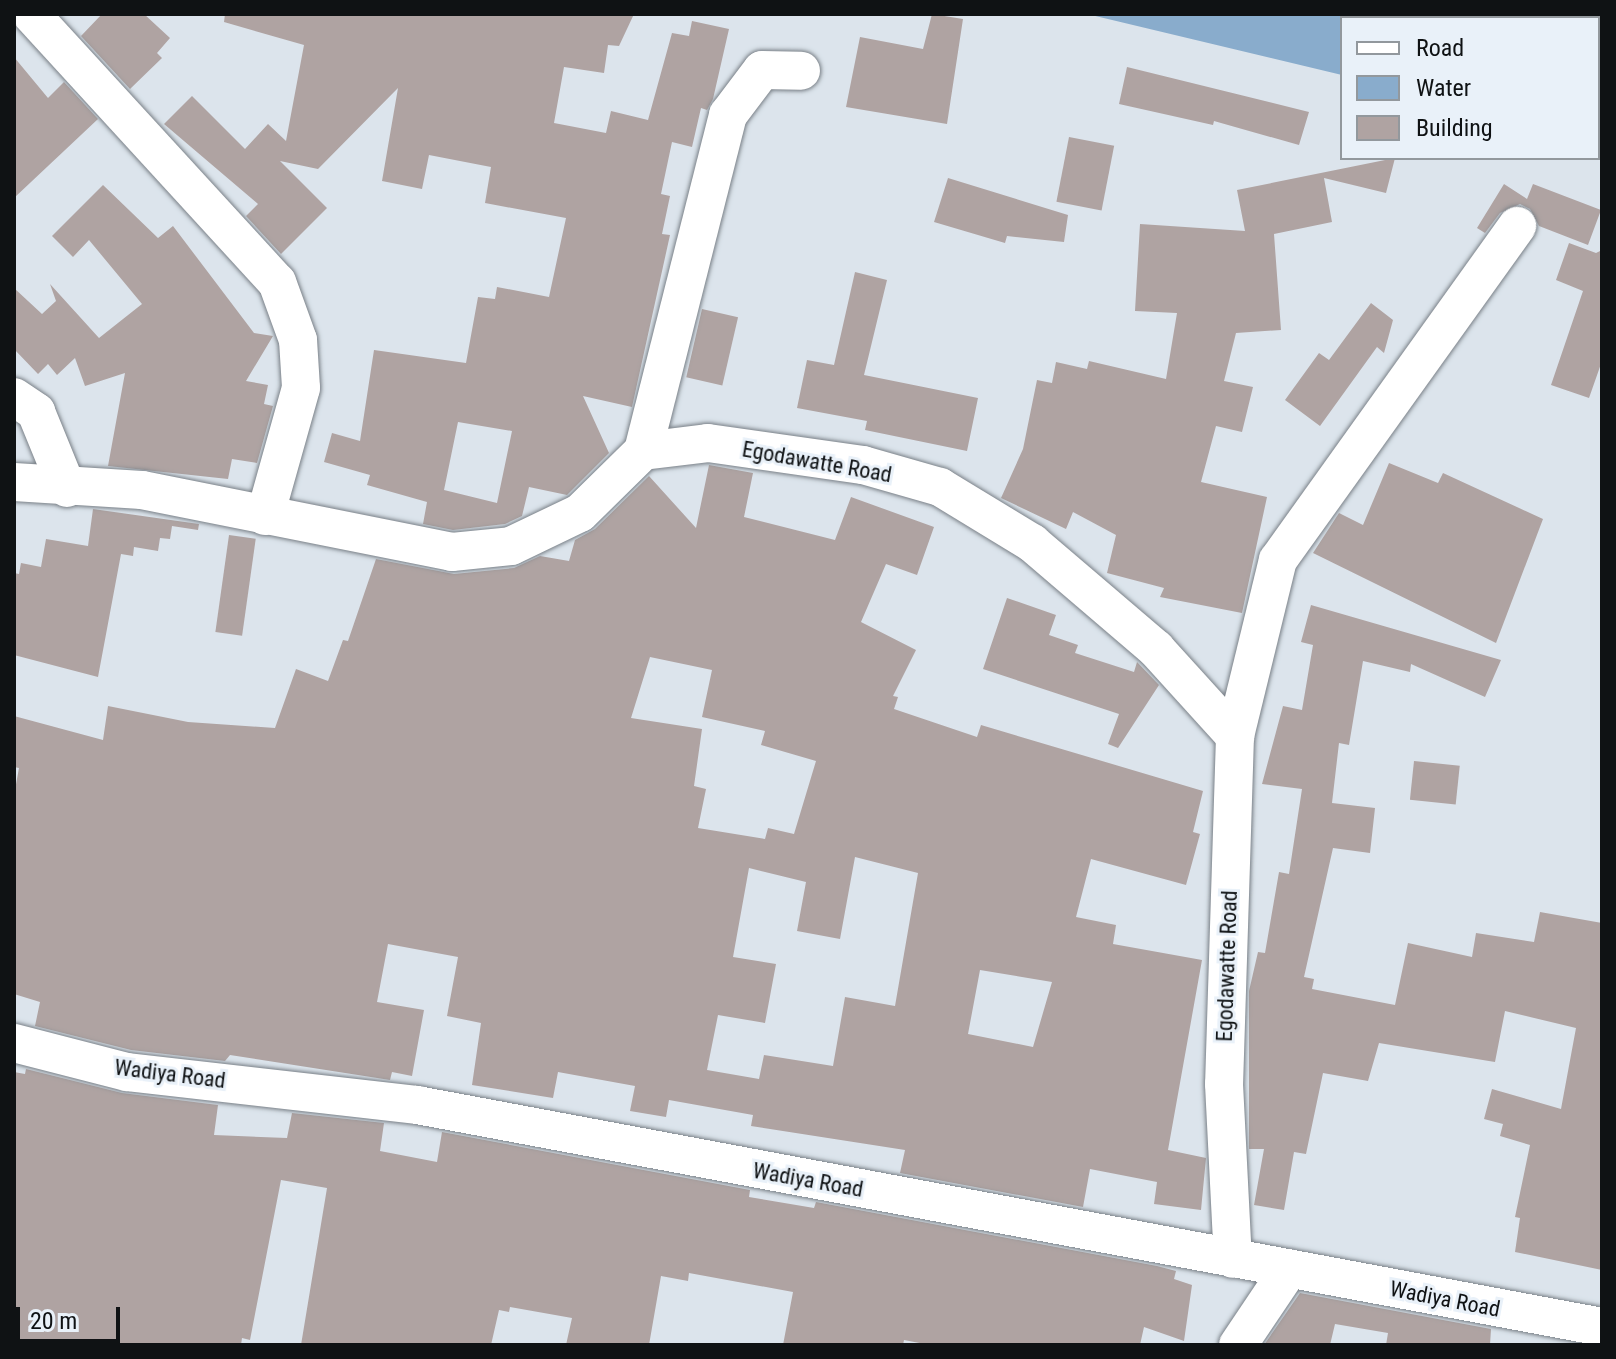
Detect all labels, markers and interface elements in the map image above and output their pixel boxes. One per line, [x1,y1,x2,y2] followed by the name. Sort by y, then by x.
[1340,16,1600,160] legend
[1416,34,1464,62] text: Road
[1416,74,1471,102] text: Water
[1416,114,1493,142] text: Building
[740,436,894,488] street label: Egodawatte Road
[1211,890,1243,1042] street label: Egodawatte Road
[113,1054,227,1094] street label: Wadiya Road
[751,1157,865,1203] street label: Wadiya Road
[1388,1275,1502,1323] street label: Wadiya Road
[20,1291,124,1341] scale bar
[30,1307,77,1335] text: 20 m

